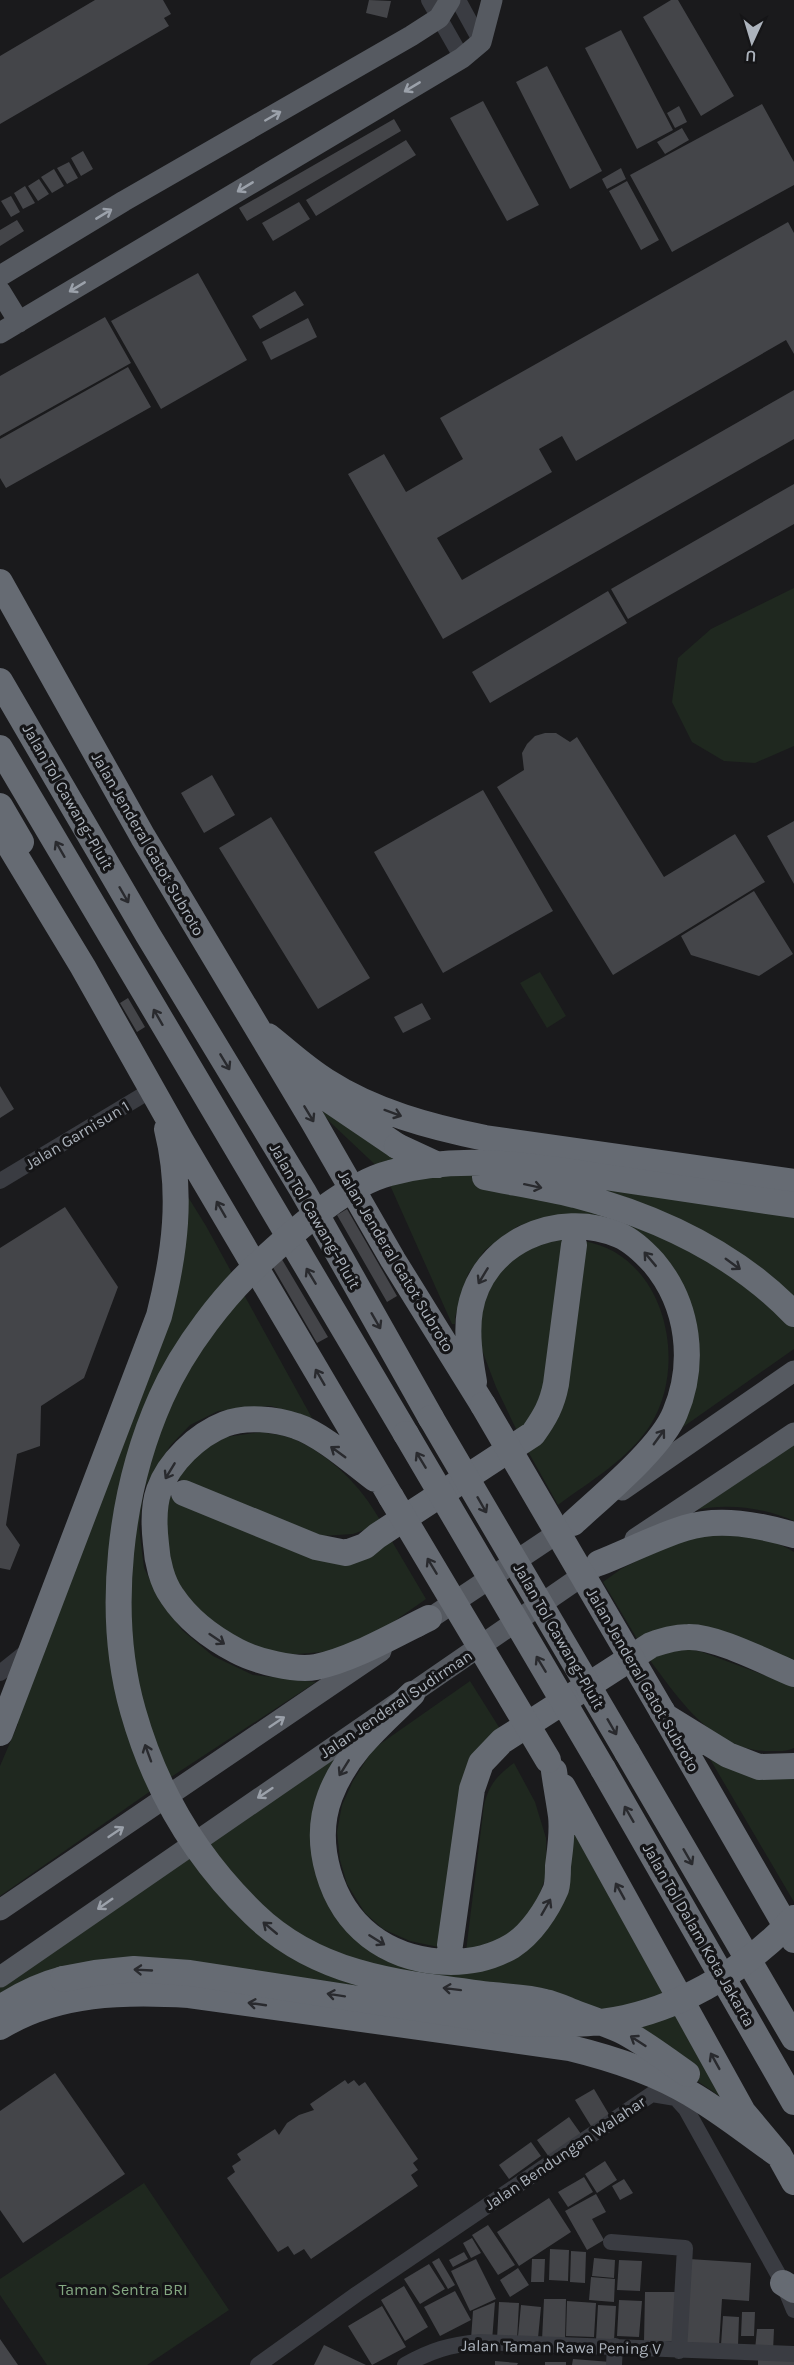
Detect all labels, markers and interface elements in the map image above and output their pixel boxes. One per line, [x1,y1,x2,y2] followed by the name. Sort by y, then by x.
[722,12,782,72] north arrow
[745,47,757,66] text: U
[404,82,421,94] one-way arrow
[264,110,281,122] one-way arrow
[237,182,254,194] one-way arrow
[95,207,112,219] one-way arrow
[69,281,86,293] one-way arrow
[19,721,117,873] street label: Jalan Tol Cawang–Pluit
[88,749,208,939] street label: Jalan Jenderal Gatot Subroto
[53,841,65,858] one-way arrow
[119,886,131,903] one-way arrow
[152,1009,164,1026] one-way arrow
[219,1053,231,1070] one-way arrow
[21,1096,133,1174] street label: Jalan Garnisun 1
[303,1105,315,1122] one-way arrow
[383,1109,402,1120] one-way arrow
[266,1140,364,1292] street label: Jalan Tol Cawang–Pluit
[334,1167,458,1355] street label: Jalan Jenderal Gatot Subroto
[524,1181,543,1193] one-way arrow
[215,1201,227,1218] one-way arrow
[643,1251,656,1267] one-way arrow
[724,1258,740,1270] one-way arrow
[477,1267,489,1284] one-way arrow
[305,1268,317,1285] one-way arrow
[370,1312,382,1329] one-way arrow
[313,1369,325,1386] one-way arrow
[653,1430,665,1446] one-way arrow
[331,1446,347,1458] one-way arrow
[415,1452,427,1469] one-way arrow
[164,1462,176,1479] one-way arrow
[476,1496,488,1513] one-way arrow
[426,1558,438,1575] one-way arrow
[510,1560,608,1712] street label: Jalan Tol Cawang–Pluit
[583,1585,703,1775] street label: Jalan Jenderal Gatot Subroto
[209,1633,225,1645] one-way arrow
[316,1646,476,1762] street label: Jalan Jenderal Sudirman
[535,1656,547,1673] one-way arrow
[268,1716,284,1728] one-way arrow
[607,1718,619,1735] one-way arrow
[142,1744,153,1763] one-way arrow
[338,1759,350,1776] one-way arrow
[257,1788,274,1800] one-way arrow
[623,1806,635,1823] one-way arrow
[107,1826,123,1838] one-way arrow
[639,1840,759,2030] street label: Jalan Tol Dalam Kota Jakarta
[683,1848,695,1865] one-way arrow
[614,1882,625,1900] one-way arrow
[97,1898,113,1910] one-way arrow
[541,1898,552,1916] one-way arrow
[263,1921,278,1935] one-way arrow
[368,1935,385,1947] one-way arrow
[133,1964,153,1975] one-way arrow
[443,1984,462,1995] one-way arrow
[327,1990,346,2001] one-way arrow
[248,1999,268,2010] one-way arrow
[629,2035,646,2048] one-way arrow
[709,2053,721,2070] one-way arrow
[481,2092,649,2214] street label: Jalan Bendungan Walahar
[59,2280,187,2299] park label: Taman Sentra BRI
[461,2336,661,2358] street label: Jalan Taman Rawa Pening V

